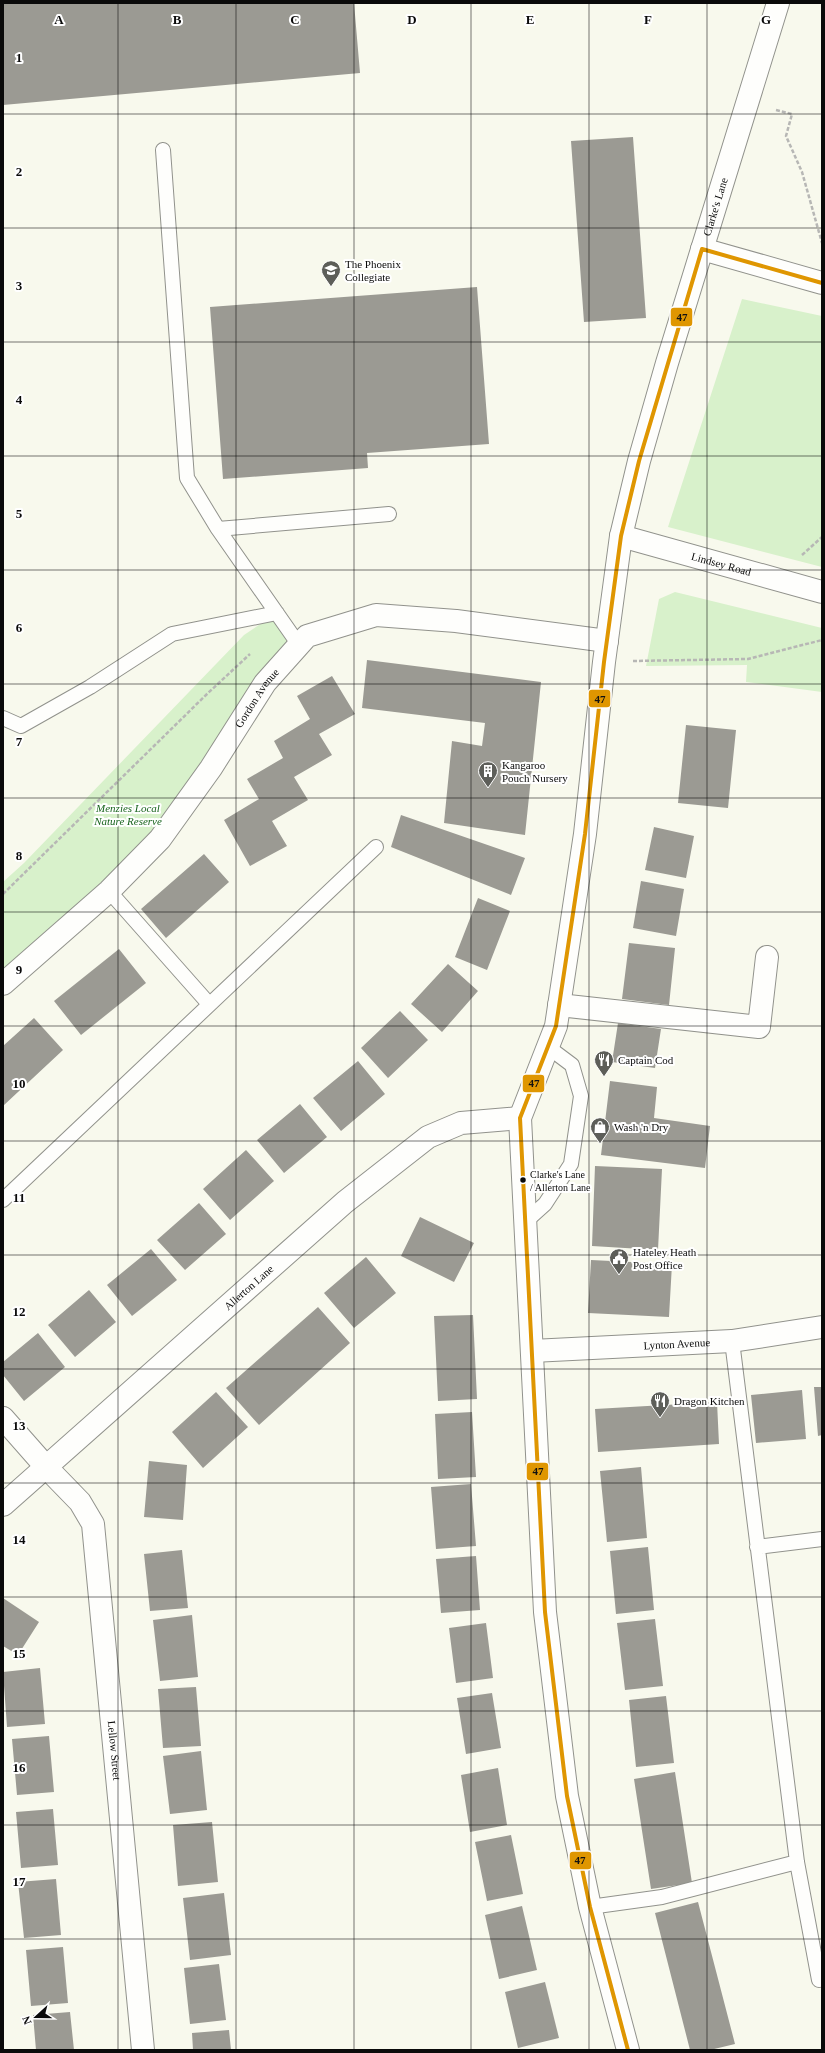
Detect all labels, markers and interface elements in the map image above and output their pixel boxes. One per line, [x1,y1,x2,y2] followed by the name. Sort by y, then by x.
[54,12,64,27] text: A
[173,12,182,27] text: B
[290,12,300,27] text: C
[407,12,417,27] text: D
[526,12,534,27] text: E
[644,12,652,27] text: F
[761,12,771,27] text: G
[16,50,22,65] text: 1
[16,164,22,179] text: 2
[701,176,730,237] street label: Clarke's Lane
[345,258,401,283] place label: The Phoenix Collegiate
[320,259,342,287] school or university icon: The Phoenix Collegiate
[16,278,23,293] text: 3
[670,307,693,327] line badge: 47
[677,311,688,323] text: 47
[16,392,23,407] text: 4
[16,506,23,521] text: 5
[690,550,753,578] street label: Lindsey Road
[16,620,23,635] text: 6
[232,666,281,730] street label: Gordon Avenue
[588,689,611,708] line badge: 47
[595,693,606,705] text: 47
[16,734,23,749] text: 7
[502,759,568,784] place label: Kangaroo Pouch Nursery
[477,760,499,788] building icon: Kangaroo Pouch Nursery
[93,802,162,827] park label: Menzies Local Nature Reserve
[16,848,23,863] text: 8
[16,962,23,977] text: 9
[593,1049,615,1077] restaurant icon: Captain Cod
[618,1054,674,1066] place label: Captain Cod
[522,1074,545,1093] line badge: 47
[13,1076,26,1091] text: 10
[529,1077,540,1089] text: 47
[589,1116,611,1144] shop icon: Wash 'n Dry
[614,1121,669,1133] place label: Wash 'n Dry
[530,1169,591,1193] place label: Clarke's Lane / Allerton Lane
[518,1175,528,1185] marker: Clarke's Lane / Allerton Lane
[13,1190,25,1205] text: 11
[633,1246,697,1271] place label: Hateley Heath Post Office
[608,1247,630,1275] public building icon: Hateley Heath Post Office
[222,1263,276,1312] street label: Allerton Lane
[13,1304,26,1319] text: 12
[643,1336,711,1351] street label: Lynton Avenue
[649,1390,671,1418] restaurant icon: Dragon Kitchen
[674,1395,745,1407] place label: Dragon Kitchen
[13,1418,26,1433] text: 13
[526,1462,549,1481] line badge: 47
[533,1465,544,1477] text: 47
[13,1532,26,1547] text: 14
[13,1646,26,1661] text: 15
[106,1720,123,1781] street label: Lellow Street
[13,1760,26,1775] text: 16
[569,1851,592,1870] line badge: 47
[575,1854,586,1866] text: 47
[13,1874,26,1889] text: 17
[16,1997,56,2037] north arrow
[20,2015,34,2026] text: N

